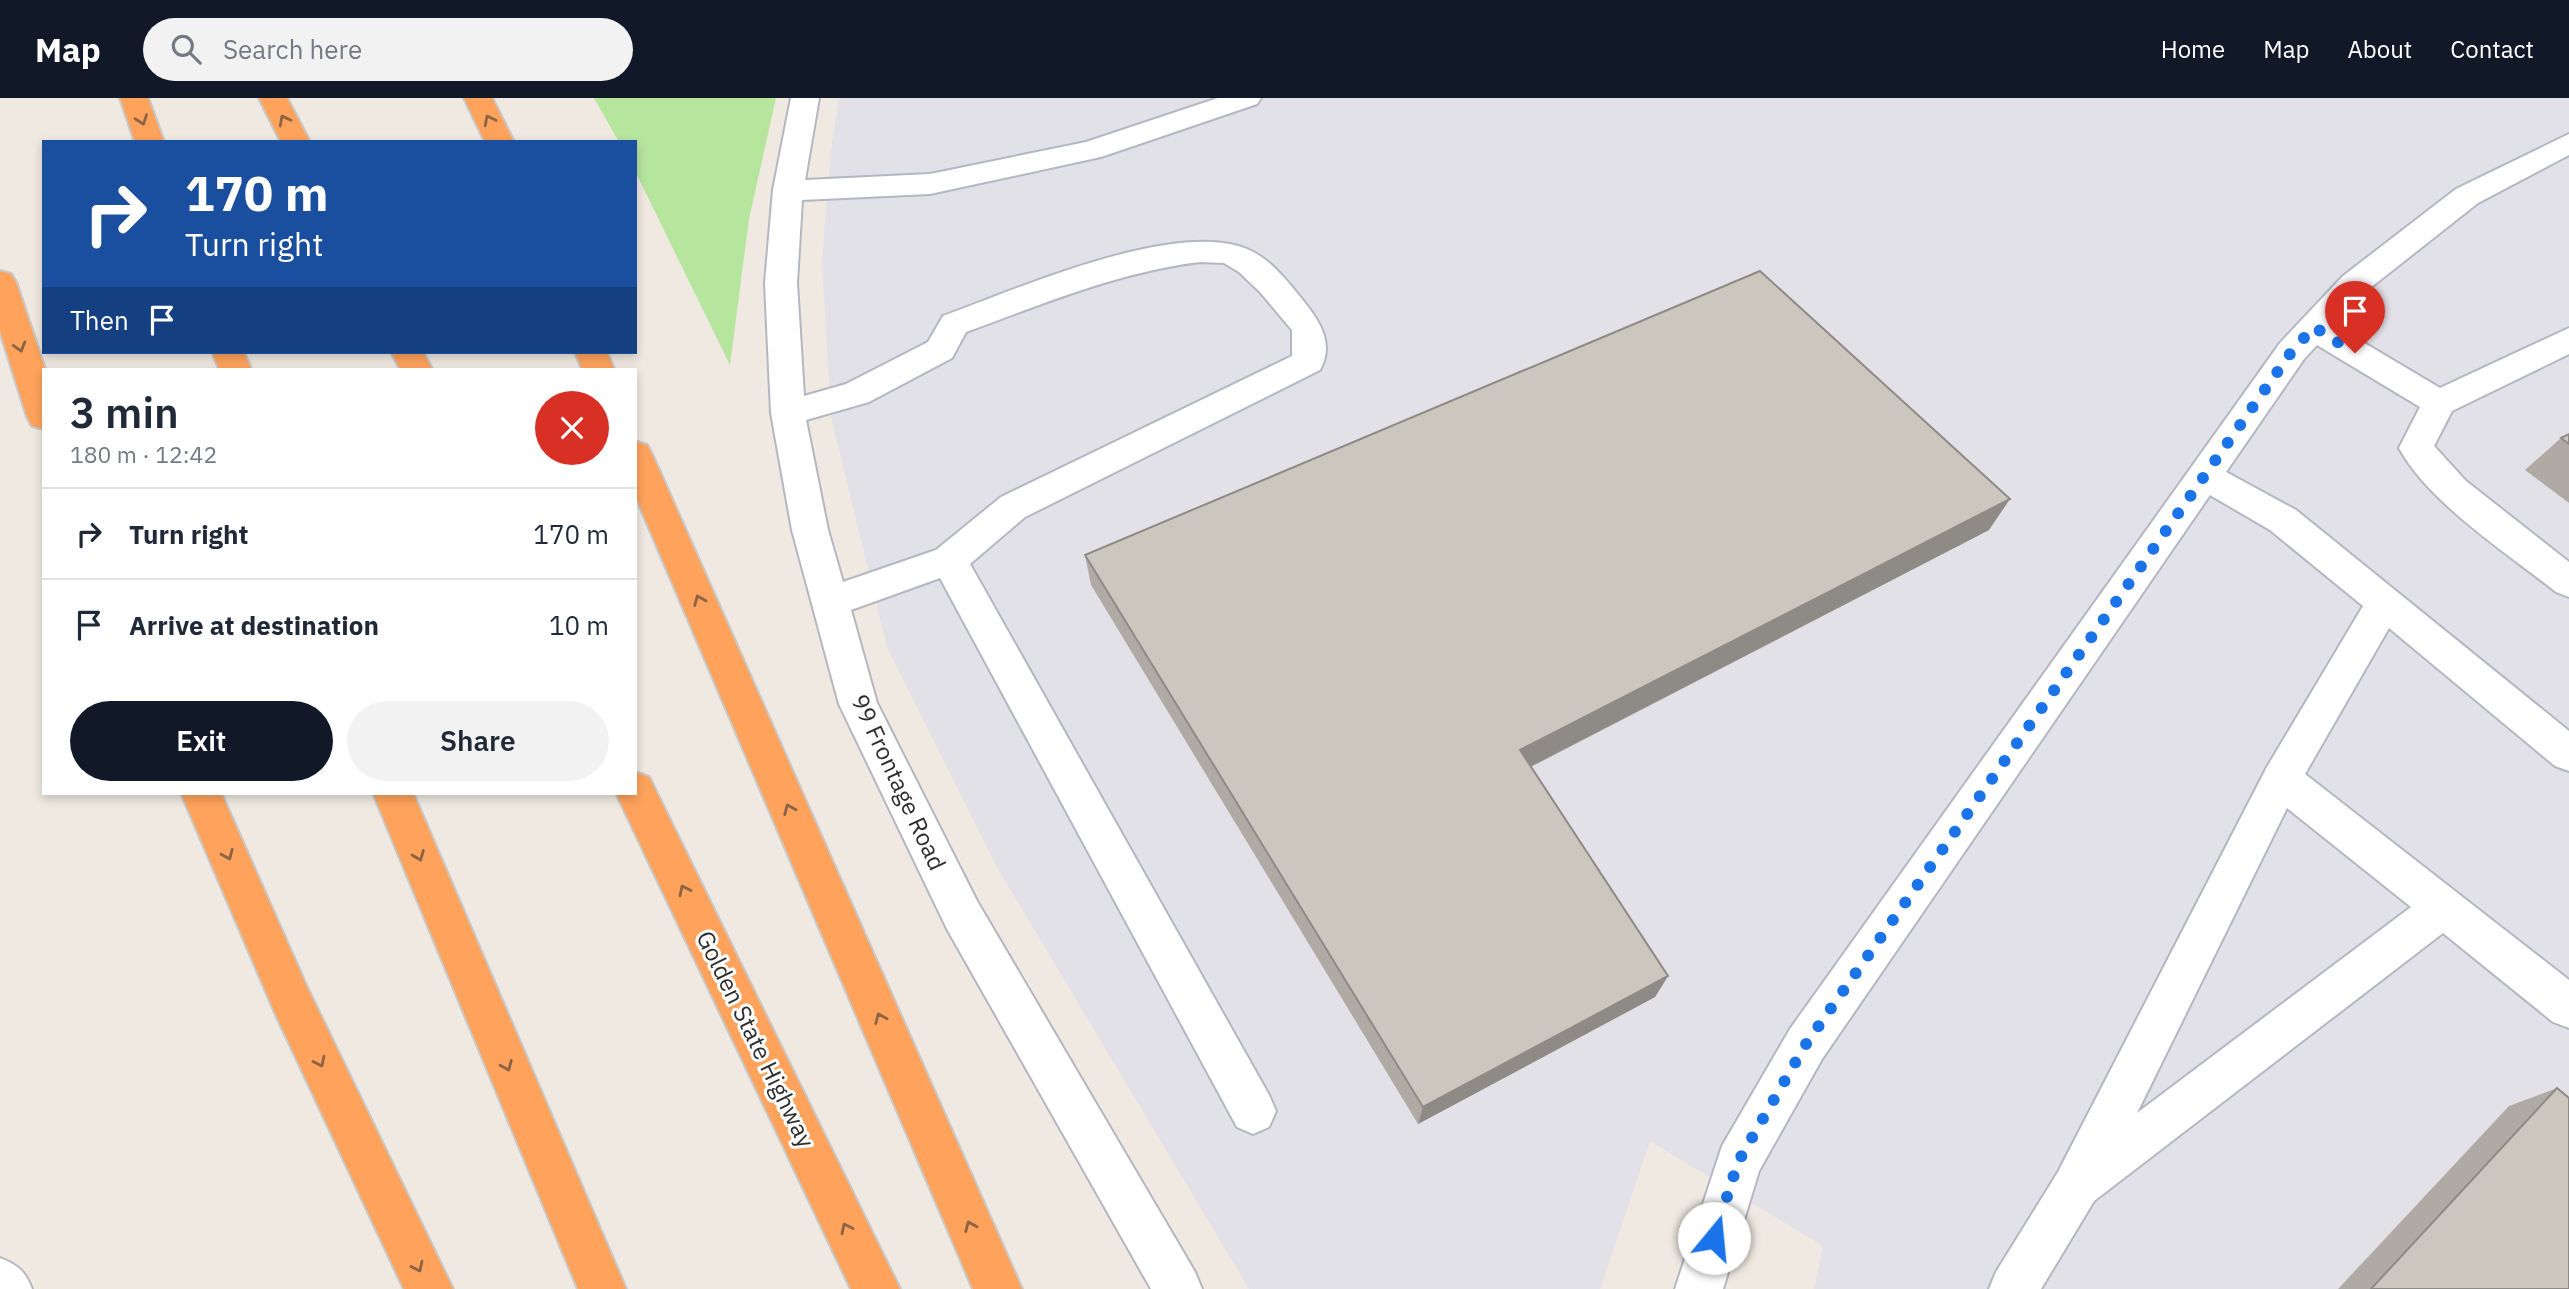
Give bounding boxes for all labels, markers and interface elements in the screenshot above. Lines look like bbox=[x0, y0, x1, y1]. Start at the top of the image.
search box bbox=[143, 18, 633, 81]
text: Map bbox=[35, 28, 101, 71]
icon: search bbox=[167, 30, 205, 68]
text: Search here bbox=[223, 32, 362, 66]
text: Home bbox=[2161, 33, 2225, 65]
text: Map bbox=[2263, 33, 2309, 65]
text: About bbox=[2347, 33, 2412, 65]
text: Contact bbox=[2450, 33, 2534, 65]
one-way arrow bbox=[134, 113, 148, 125]
one-way arrow bbox=[279, 115, 292, 127]
one-way arrow bbox=[484, 115, 497, 127]
text: 170 m bbox=[185, 161, 329, 224]
icon: right bbox=[70, 168, 161, 259]
text: Turn right bbox=[185, 223, 323, 265]
pin bbox=[2325, 281, 2385, 353]
icon: arrive bbox=[2336, 292, 2374, 330]
icon: arrive bbox=[143, 301, 181, 339]
text: Then bbox=[70, 303, 129, 337]
one-way arrow bbox=[12, 341, 27, 353]
text: 3 min bbox=[70, 385, 179, 440]
button: close bbox=[535, 391, 609, 465]
text: 180 m · 12:42 bbox=[70, 439, 217, 469]
icon: right bbox=[70, 515, 108, 553]
text: Turn right bbox=[129, 517, 248, 551]
text: 170 m bbox=[533, 517, 609, 551]
one-way arrow bbox=[693, 595, 707, 607]
icon: arrive bbox=[70, 606, 108, 644]
text: Arrive at destination bbox=[129, 608, 379, 642]
text: 10 m bbox=[549, 608, 609, 642]
street label: 99 Frontage Road bbox=[844, 689, 954, 875]
button: Exit bbox=[70, 701, 333, 781]
button: Share bbox=[347, 701, 609, 781]
one-way arrow bbox=[784, 804, 798, 816]
one-way arrow bbox=[220, 848, 234, 861]
one-way arrow bbox=[410, 849, 424, 861]
one-way arrow bbox=[678, 885, 692, 897]
street label: Golden State Highway bbox=[690, 925, 822, 1153]
one-way arrow bbox=[874, 1012, 888, 1025]
one-way arrow bbox=[312, 1055, 326, 1067]
one-way arrow bbox=[499, 1058, 513, 1071]
position arrow bbox=[1677, 1201, 1751, 1275]
one-way arrow bbox=[965, 1221, 979, 1233]
one-way arrow bbox=[841, 1222, 855, 1235]
one-way arrow bbox=[410, 1260, 424, 1272]

